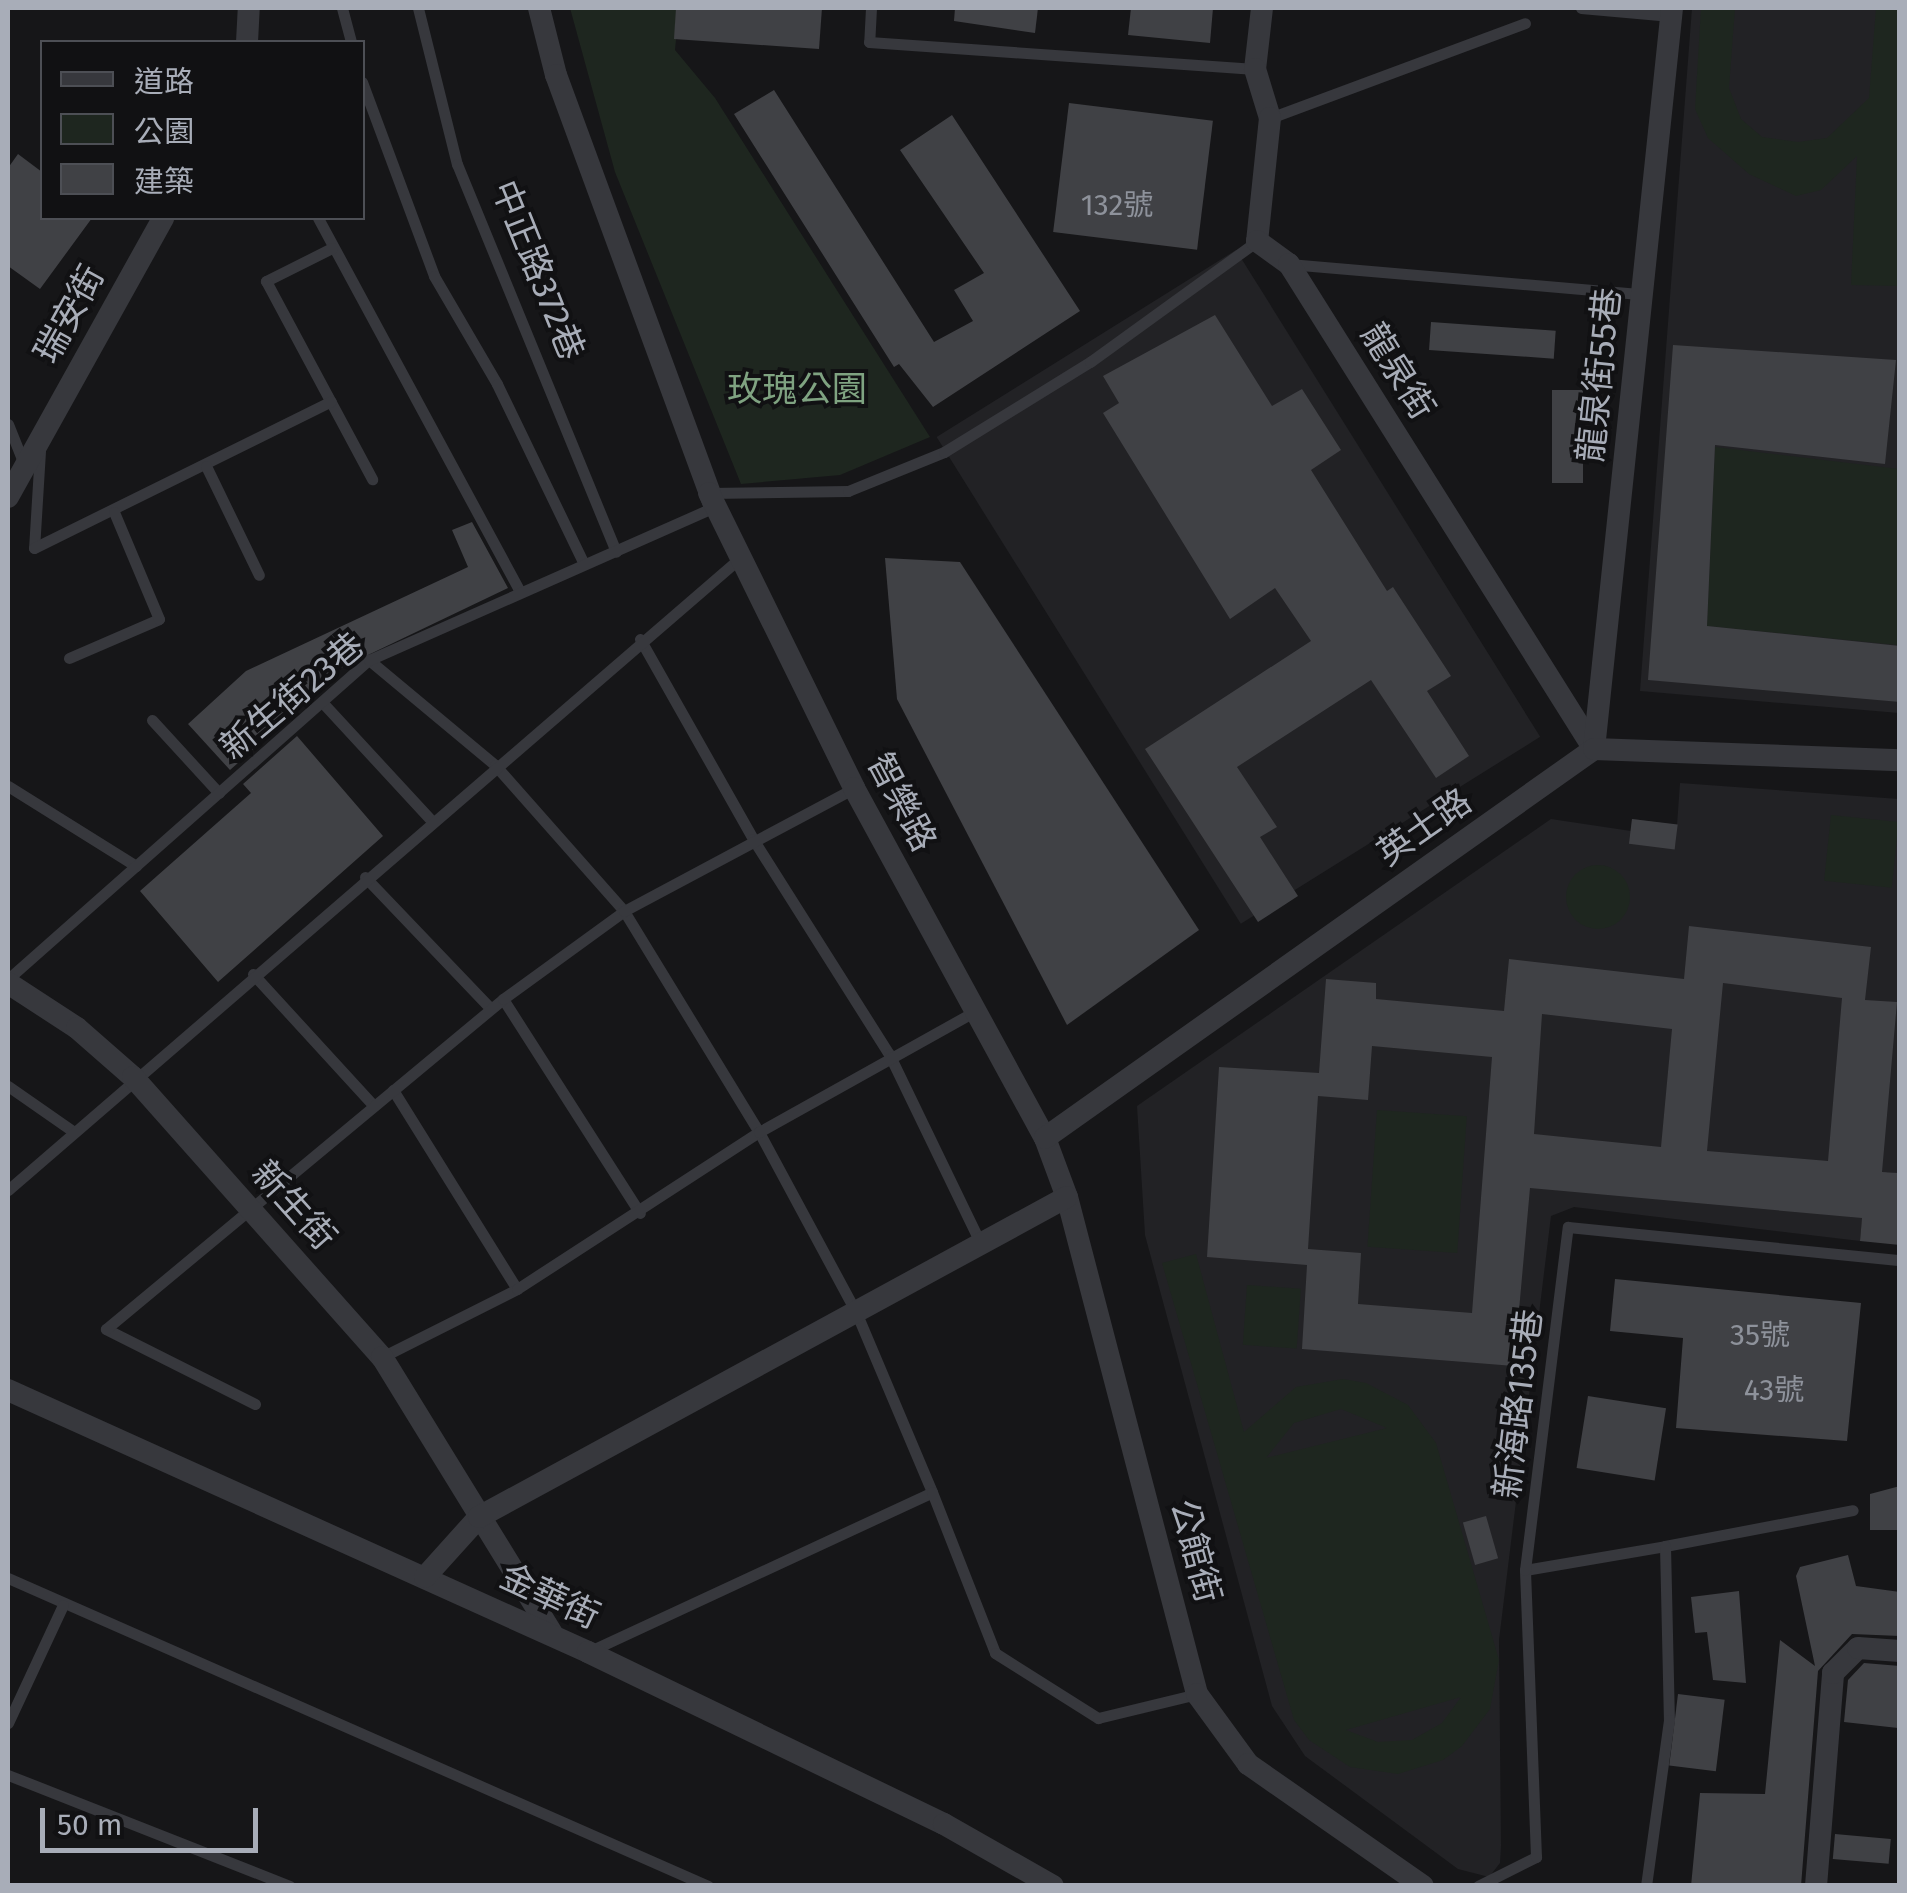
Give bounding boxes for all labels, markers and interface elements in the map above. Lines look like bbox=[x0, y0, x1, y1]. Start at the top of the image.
legend bbox=[40, 40, 365, 220]
text: 道路 bbox=[134, 64, 194, 100]
text: 公園 bbox=[134, 114, 194, 150]
text: 建築 bbox=[134, 164, 194, 200]
street label: 中正路372巷 bbox=[483, 174, 593, 366]
house number: 132號 bbox=[1081, 187, 1153, 223]
street label: 瑞安街 bbox=[25, 258, 113, 370]
street label: 龍泉街55巷 bbox=[1569, 286, 1629, 464]
street label: 龍泉街 bbox=[1352, 315, 1444, 427]
park label: 玫瑰公園 bbox=[727, 368, 867, 410]
street label: 新生街23巷 bbox=[212, 624, 372, 768]
street label: 智樂路 bbox=[859, 746, 945, 858]
street label: 英士路 bbox=[1369, 780, 1479, 874]
street label: 新生街 bbox=[243, 1152, 345, 1258]
street label: 新海路135巷 bbox=[1486, 1307, 1550, 1501]
house number: 35號 bbox=[1730, 1317, 1790, 1353]
house number: 43號 bbox=[1744, 1372, 1804, 1408]
street label: 公館街 bbox=[1162, 1495, 1230, 1607]
street label: 金華街 bbox=[494, 1555, 606, 1637]
scale bar bbox=[45, 1788, 262, 1850]
text: 50 m bbox=[57, 1807, 122, 1843]

